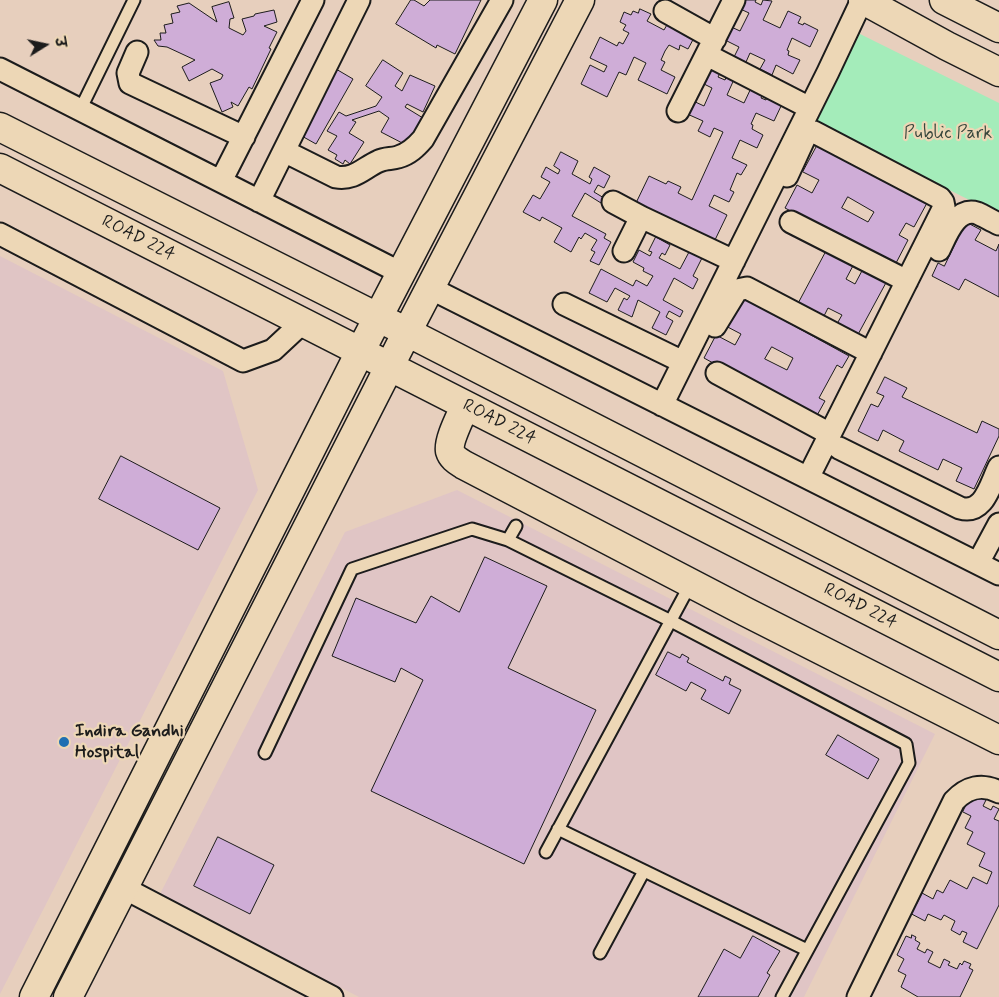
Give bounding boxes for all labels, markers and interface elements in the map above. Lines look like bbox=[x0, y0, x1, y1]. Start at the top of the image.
north arrow bbox=[20, 20, 70, 70]
text: उ bbox=[50, 36, 69, 49]
park label: Public Park bbox=[904, 123, 992, 145]
street label: ROAD 224 bbox=[98, 211, 178, 267]
street label: ROAD 224 bbox=[459, 395, 539, 451]
street label: ROAD 224 bbox=[820, 579, 900, 635]
place label: Indira Gandhi Hospital bbox=[75, 721, 184, 764]
marker: Indira Gandhi Hospital bbox=[57, 735, 71, 749]

